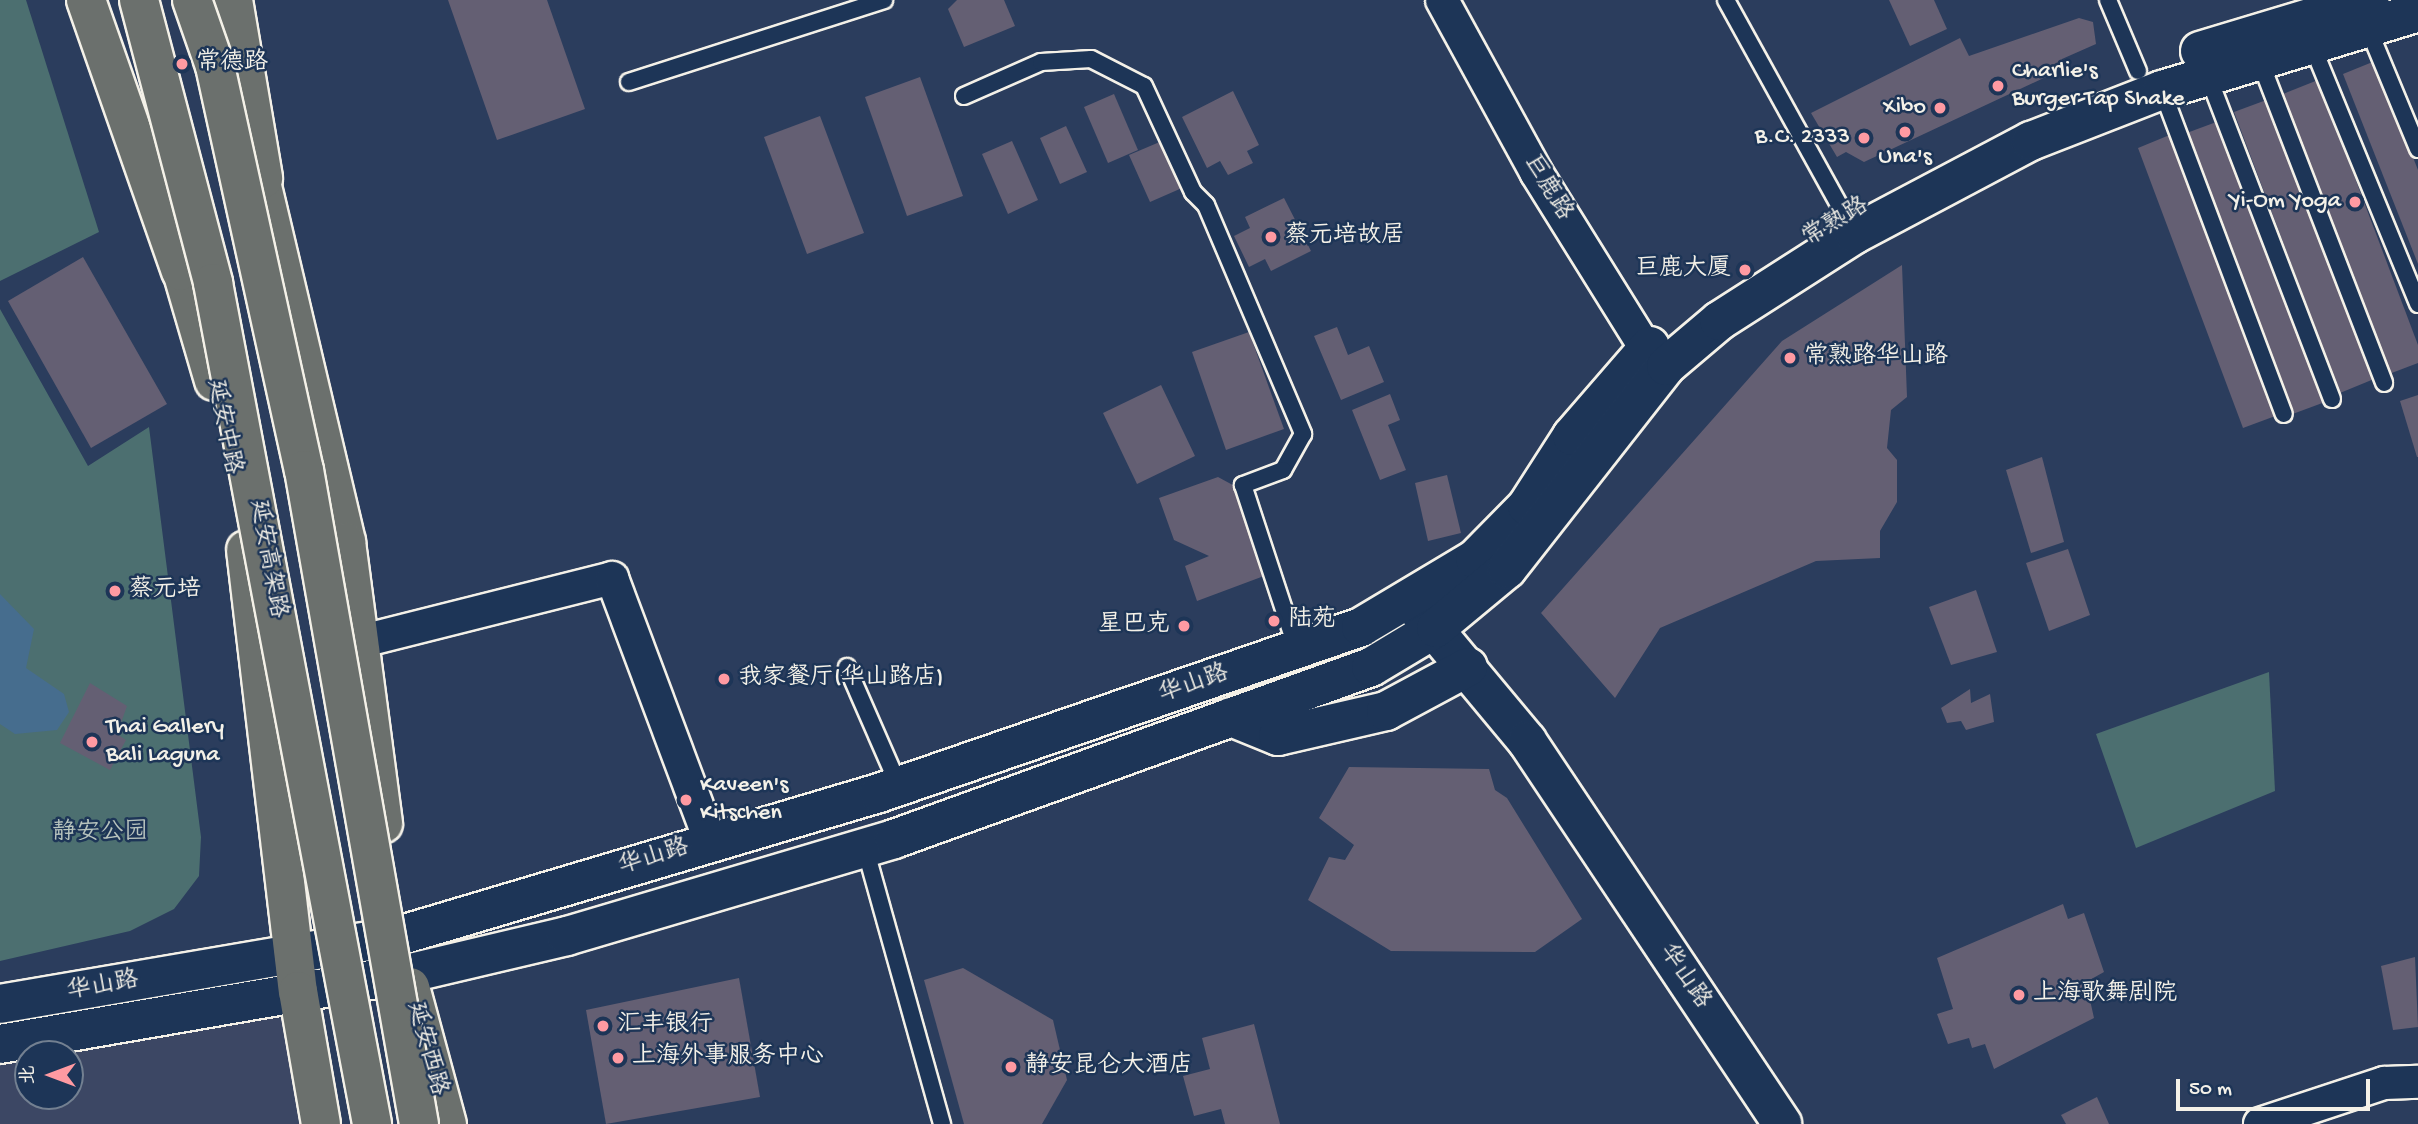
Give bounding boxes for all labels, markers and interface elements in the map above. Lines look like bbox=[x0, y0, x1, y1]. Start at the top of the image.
place label: 常德路 bbox=[196, 50, 268, 78]
marker: 常德路 bbox=[174, 56, 190, 72]
place label: Charlie's Burger Tap Shake bbox=[2012, 58, 2185, 114]
marker: Charlie's Burger Tap Shake bbox=[1990, 78, 2006, 94]
place label: Xibo bbox=[1883, 94, 1926, 122]
marker: Xibo bbox=[1932, 100, 1948, 116]
place label: B.C. 2333 bbox=[1755, 124, 1850, 152]
marker: Una's bbox=[1897, 124, 1913, 140]
marker: B.C. 2333 bbox=[1856, 130, 1872, 146]
place label: Una's bbox=[1878, 144, 1932, 172]
street label: 巨鹿路 bbox=[1516, 150, 1578, 226]
place label: Yi-Om Yoga bbox=[2229, 188, 2341, 216]
street label: 常熟路 bbox=[1798, 192, 1874, 254]
marker: Yi-Om Yoga bbox=[2347, 194, 2363, 210]
place label: 蔡元培故居 bbox=[1285, 223, 1405, 251]
marker: 蔡元培故居 bbox=[1263, 229, 1279, 245]
place label: 巨鹿大厦 bbox=[1635, 256, 1731, 284]
marker: 巨鹿大厦 bbox=[1737, 262, 1753, 278]
place label: 常熟路华山路 bbox=[1804, 344, 1948, 372]
marker: 常熟路华山路 bbox=[1782, 350, 1798, 366]
street label: 延安中路 bbox=[200, 377, 246, 477]
street label: 延安高架路 bbox=[242, 497, 292, 621]
place label: 蔡元培 bbox=[129, 577, 201, 605]
marker: 蔡元培 bbox=[107, 583, 123, 599]
place label: 陆苑 bbox=[1288, 607, 1336, 635]
place label: 星巴克 bbox=[1098, 612, 1170, 640]
marker: 陆苑 bbox=[1266, 613, 1282, 629]
marker: 星巴克 bbox=[1176, 618, 1192, 634]
street label: 华山路 bbox=[1155, 660, 1233, 710]
place label: 我家餐厅(华山路店) bbox=[738, 665, 944, 693]
marker: 我家餐厅(华山路店) bbox=[716, 671, 732, 687]
place label: Thai Gallery Bali Laguna bbox=[106, 714, 224, 770]
marker: Thai Gallery Bali Laguna bbox=[84, 734, 100, 750]
place label: Kaveen's Kitschen bbox=[700, 772, 788, 828]
marker: Kaveen's Kitschen bbox=[678, 792, 694, 808]
park label: 静安公园 bbox=[52, 820, 148, 848]
street label: 华山路 bbox=[615, 834, 693, 882]
street label: 华山路 bbox=[1652, 939, 1716, 1015]
street label: 华山路 bbox=[65, 967, 141, 1007]
place label: 上海歌舞剧院 bbox=[2033, 981, 2177, 1009]
marker: 上海歌舞剧院 bbox=[2011, 987, 2027, 1003]
street label: 延安西路 bbox=[400, 999, 452, 1099]
place label: 汇丰银行 bbox=[617, 1012, 713, 1040]
marker: 汇丰银行 bbox=[595, 1018, 611, 1034]
north arrow bbox=[14, 1040, 84, 1110]
place label: 上海外事服务中心 bbox=[632, 1044, 824, 1072]
marker: 上海外事服务中心 bbox=[610, 1050, 626, 1066]
place label: 静安昆仑大酒店 bbox=[1025, 1053, 1193, 1081]
marker: 静安昆仑大酒店 bbox=[1003, 1059, 1019, 1075]
scale bar bbox=[2180, 1064, 2374, 1108]
text: 北 bbox=[18, 1066, 41, 1085]
text: 50 m bbox=[2189, 1078, 2232, 1103]

